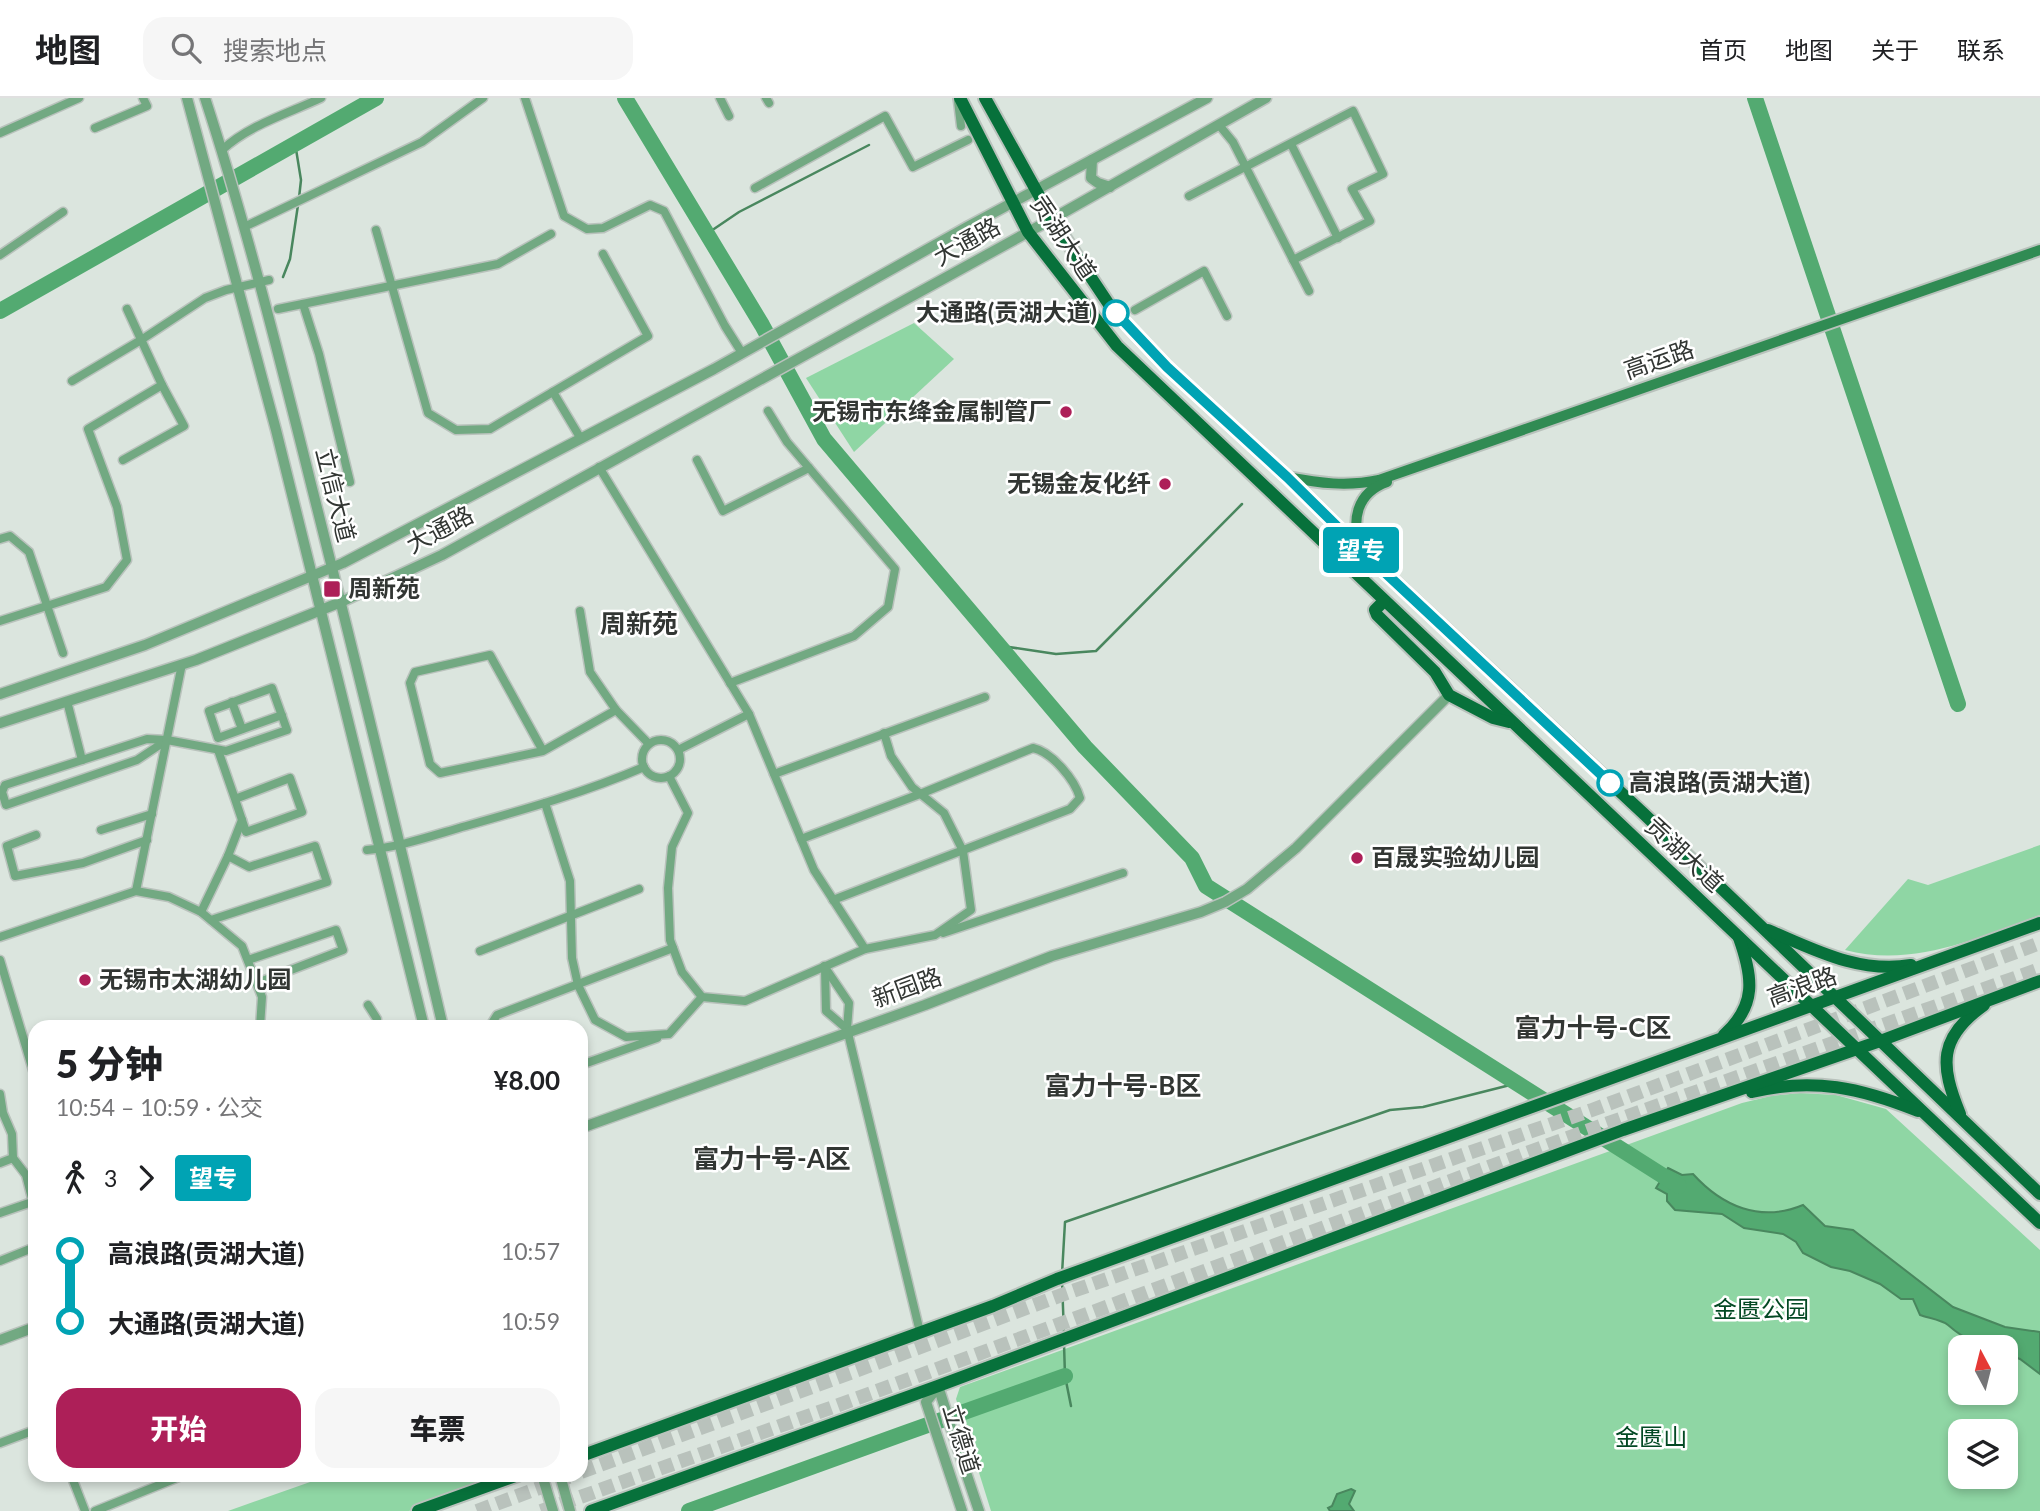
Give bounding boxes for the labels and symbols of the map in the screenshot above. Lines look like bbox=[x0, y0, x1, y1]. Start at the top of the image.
street label: 贡湖大道 bbox=[1025, 189, 1103, 285]
street label: 大通路 bbox=[928, 211, 1005, 271]
place label: 大通路(贡湖大道) bbox=[916, 297, 1097, 326]
marker: 大通路(贡湖大道) bbox=[1103, 300, 1129, 326]
street label: 高运路 bbox=[1620, 333, 1697, 384]
place label: 无锡市东绛金属制管厂 bbox=[812, 396, 1052, 425]
marker: 无锡市东绛金属制管厂 bbox=[1058, 404, 1074, 420]
street label: 立信大道 bbox=[311, 445, 362, 545]
place label: 无锡金友化纤 bbox=[1007, 468, 1151, 497]
marker: 无锡金友化纤 bbox=[1157, 476, 1173, 492]
street label: 大通路 bbox=[401, 499, 478, 558]
line badge: 望专 bbox=[1330, 527, 1392, 573]
place label: 周新苑 bbox=[348, 573, 420, 602]
marker: 周新苑 bbox=[322, 579, 342, 599]
district label: 周新苑 bbox=[600, 607, 678, 639]
place label: 高浪路(贡湖大道) bbox=[1629, 767, 1810, 796]
marker: 高浪路(贡湖大道) bbox=[1597, 770, 1623, 796]
street label: 贡湖大道 bbox=[1640, 811, 1730, 897]
place label: 百晟实验幼儿园 bbox=[1371, 842, 1539, 871]
marker: 百晟实验幼儿园 bbox=[1349, 850, 1365, 866]
street label: 高浪路 bbox=[1763, 960, 1840, 1012]
street label: 新园路 bbox=[868, 961, 945, 1013]
place label: 无锡市太湖幼儿园 bbox=[99, 964, 291, 993]
marker: 无锡市太湖幼儿园 bbox=[77, 972, 93, 988]
district label: 富力十号-C区 bbox=[1515, 1011, 1671, 1043]
district label: 富力十号-B区 bbox=[1045, 1069, 1201, 1101]
district label: 富力十号-A区 bbox=[693, 1142, 851, 1174]
park label: 金匮公园 bbox=[1713, 1294, 1809, 1323]
north arrow bbox=[1948, 1335, 2018, 1405]
street label: 立德道 bbox=[938, 1400, 987, 1477]
park label: 金匮山 bbox=[1615, 1422, 1687, 1451]

